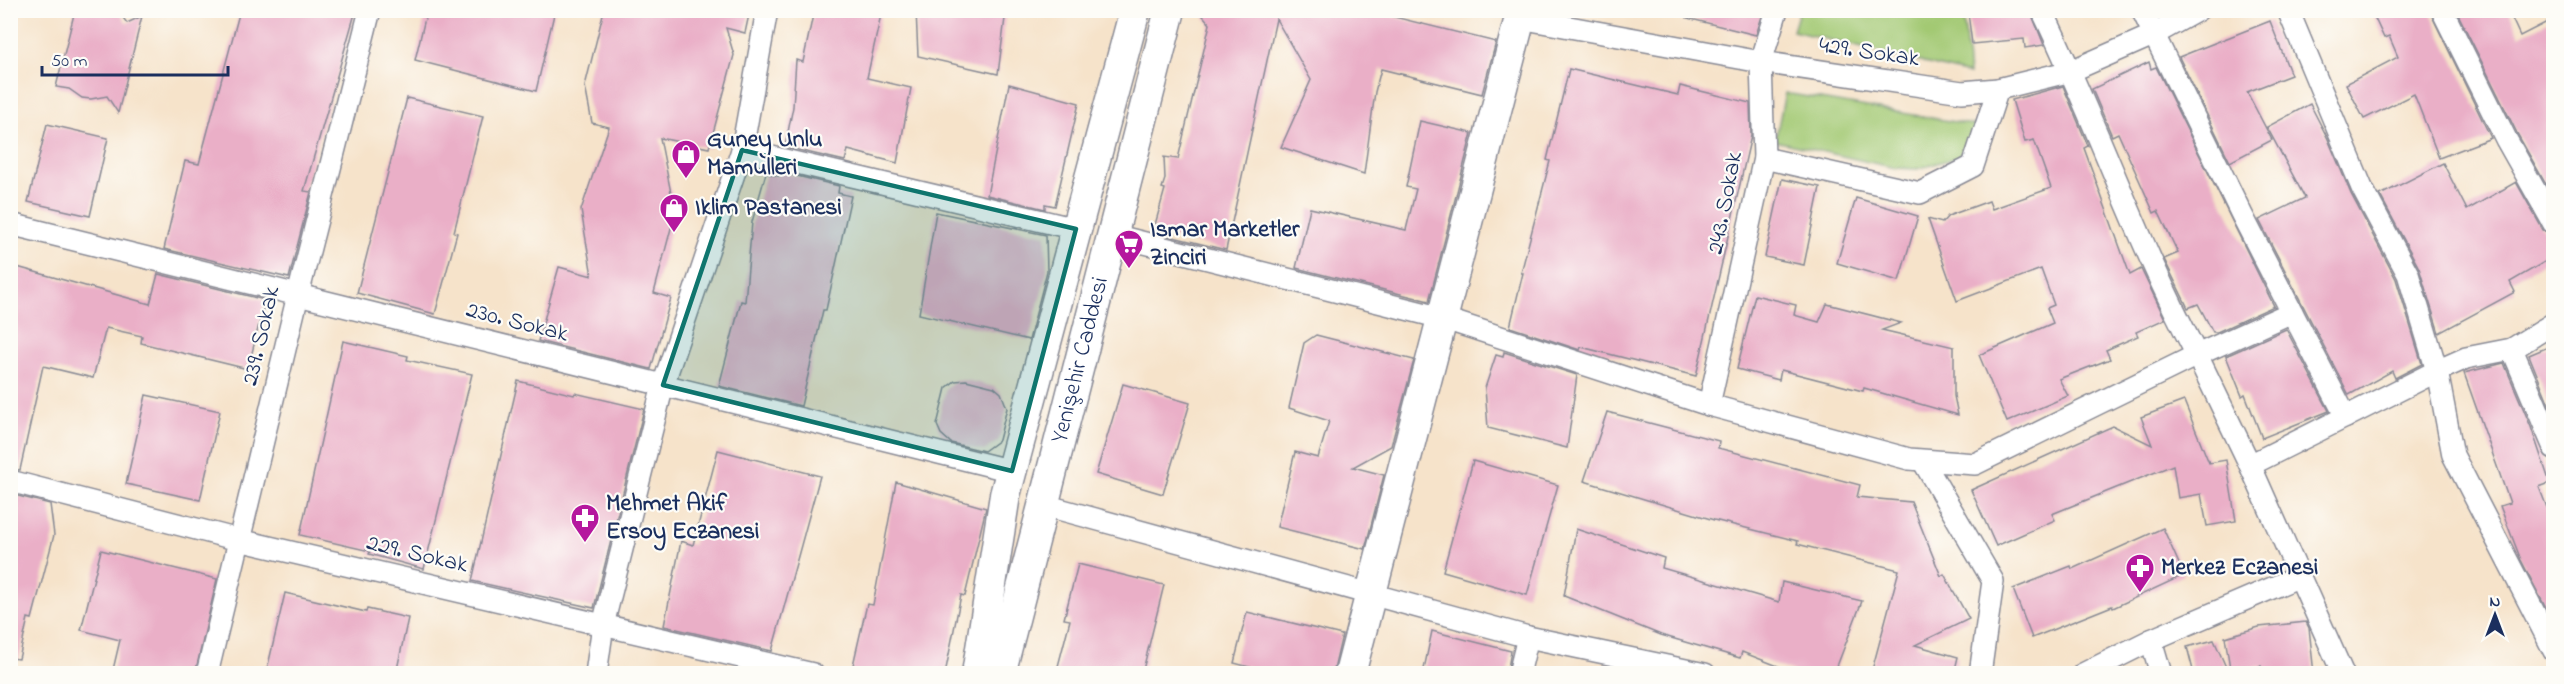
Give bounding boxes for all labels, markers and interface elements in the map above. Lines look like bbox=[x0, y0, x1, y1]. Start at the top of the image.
street label: 429. Sokak bbox=[1817, 29, 1922, 77]
scale bar bbox=[42, 39, 228, 77]
text: 50 m bbox=[51, 49, 88, 75]
place label: Guney Unlu Mamulleri bbox=[707, 123, 823, 186]
shop icon: Guney Unlu Mamulleri bbox=[670, 138, 702, 180]
street label: 243. Sokak bbox=[1699, 148, 1753, 257]
place label: Iklim Pastanesi bbox=[695, 191, 842, 226]
shop icon: Iklim Pastanesi bbox=[658, 192, 690, 234]
place label: Ismar Marketler Zinciri bbox=[1150, 213, 1300, 276]
supermarket icon: Ismar Marketler Zinciri bbox=[1113, 228, 1145, 270]
street label: Yenişehir Caddesi bbox=[1042, 273, 1118, 447]
street label: 239. Sokak bbox=[234, 282, 291, 389]
street label: 230. Sokak bbox=[462, 293, 572, 353]
place label: Mehmet Akif Ersoy Eczanesi bbox=[606, 487, 759, 551]
pharmacy icon: Mehmet Akif Ersoy Eczanesi bbox=[569, 502, 601, 544]
street label: 229. Sokak bbox=[363, 526, 472, 584]
place label: Merkez Eczanesi bbox=[2161, 551, 2318, 586]
pharmacy icon: Merkez Eczanesi bbox=[2124, 552, 2156, 594]
north arrow bbox=[2465, 585, 2525, 645]
text: N bbox=[2490, 590, 2501, 614]

